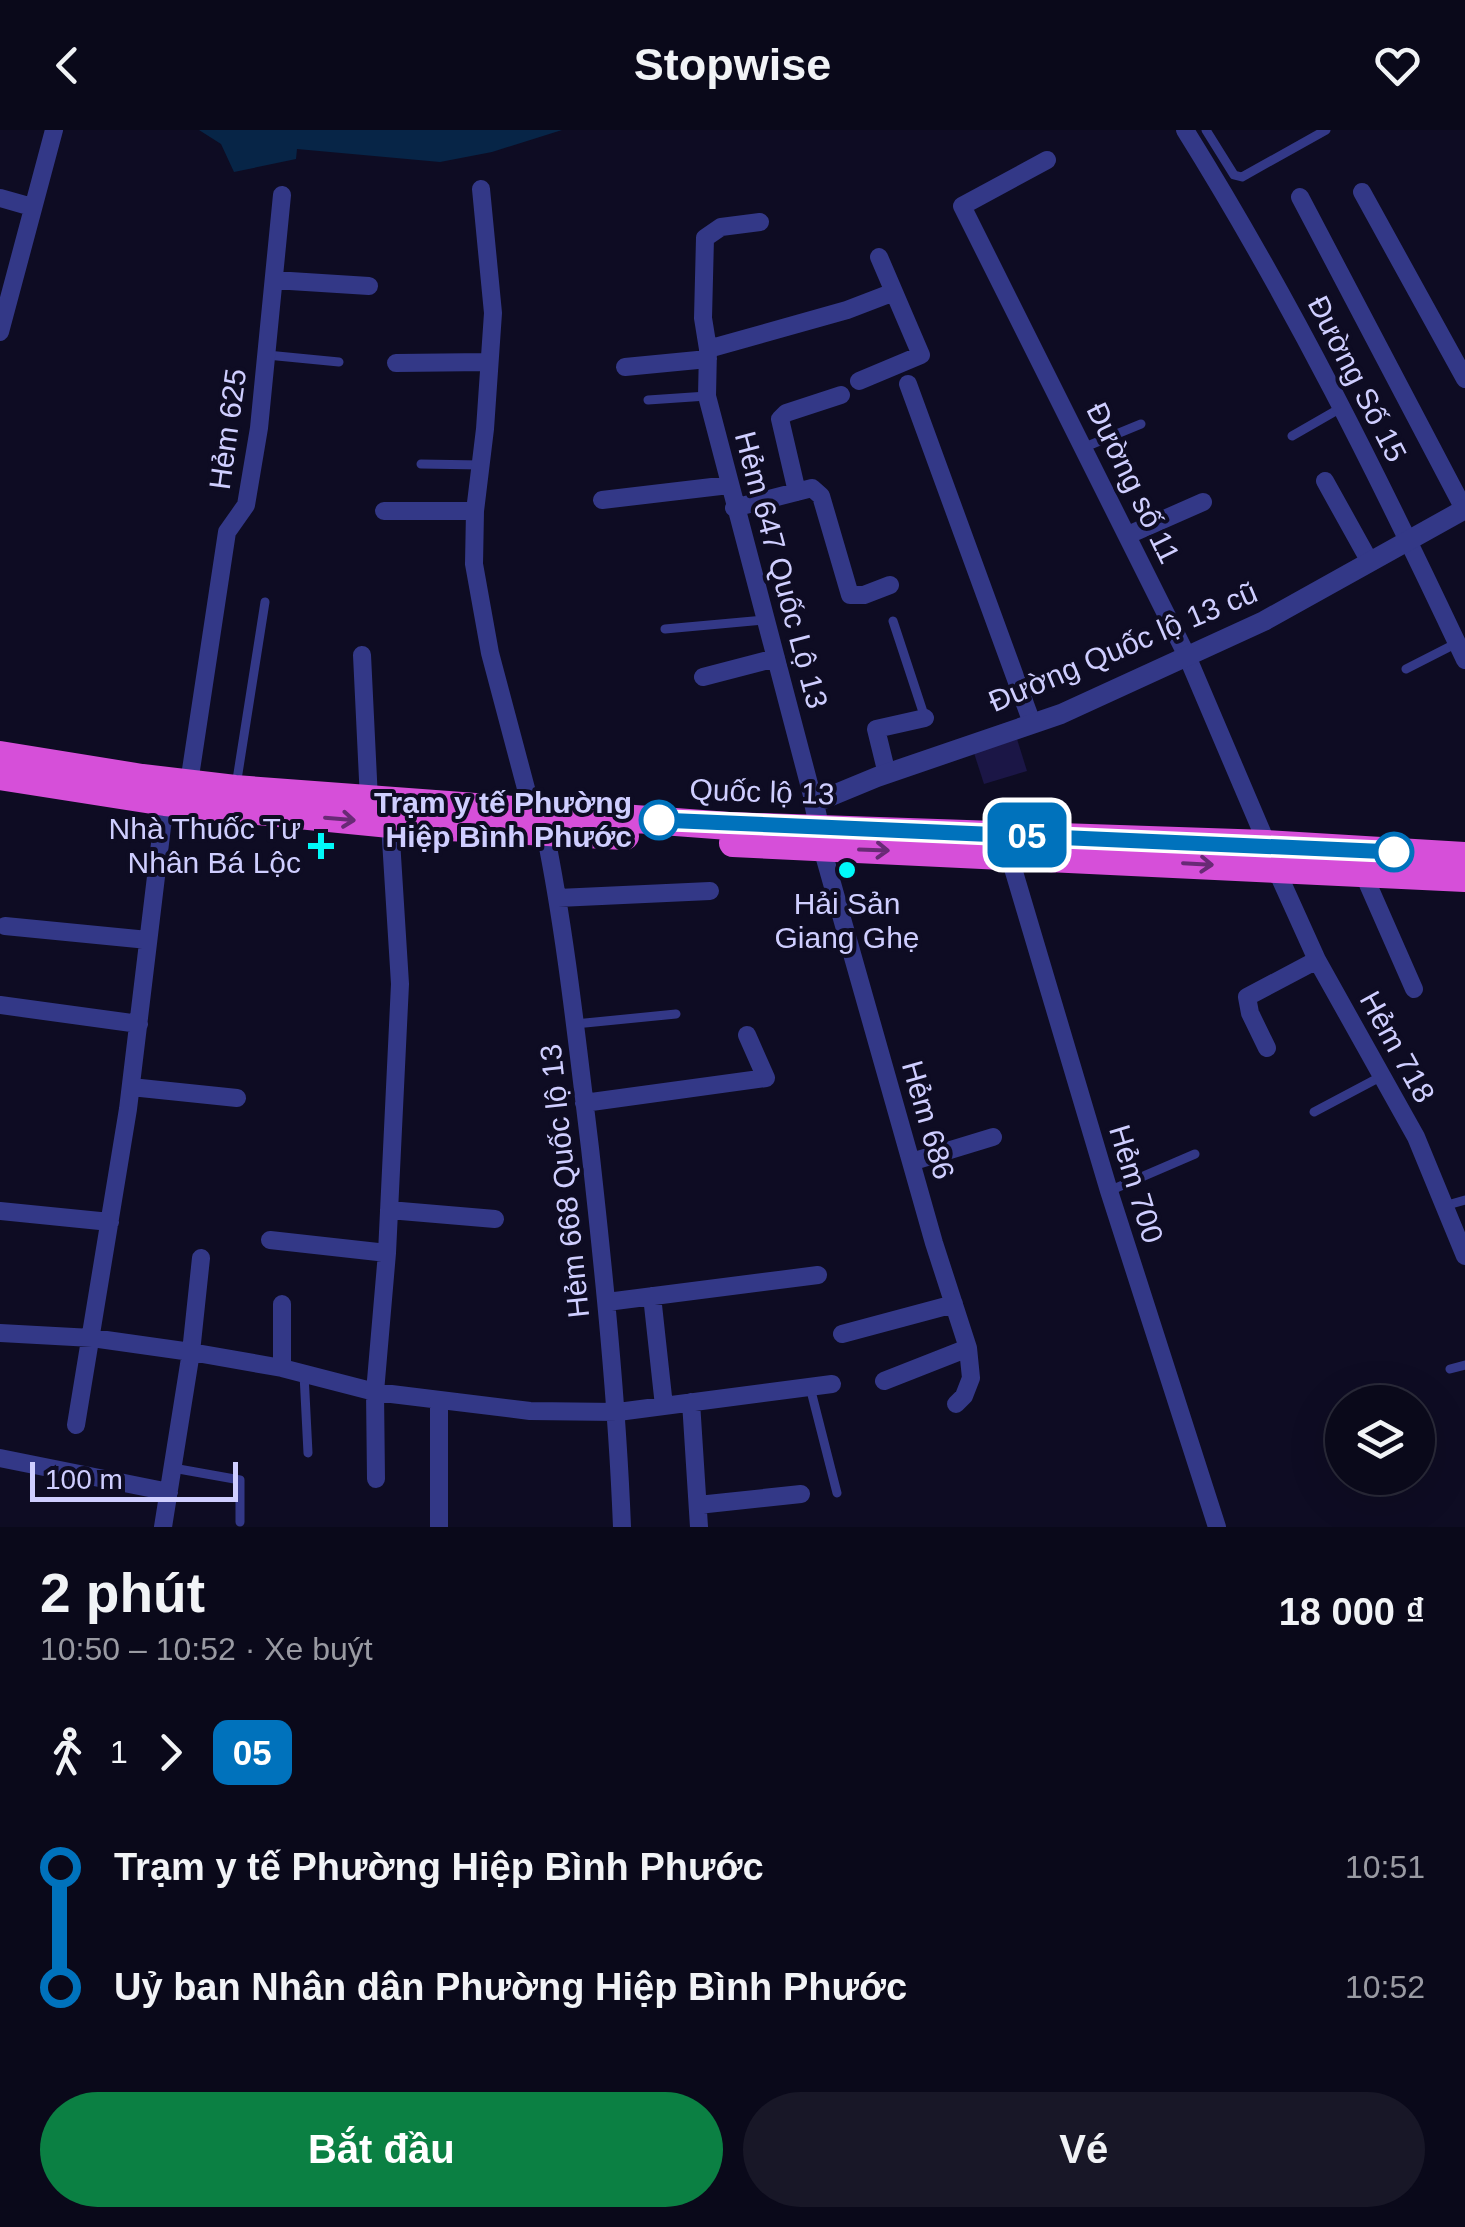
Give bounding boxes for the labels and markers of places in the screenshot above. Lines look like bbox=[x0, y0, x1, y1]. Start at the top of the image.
place label: Trạm y tế Phường Hiệp Bình Phước bbox=[374, 786, 632, 853]
marker: Trạm y tế Phường Hiệp Bình Phước bbox=[640, 801, 678, 839]
place label: Nhà Thuốc Tư Nhân Bá Lộc bbox=[109, 812, 301, 879]
unlabelled marker bbox=[1375, 833, 1413, 871]
marker: Nhà Thuốc Tư Nhân Bá Lộc bbox=[310, 835, 332, 857]
marker: Hải Sản Giang Ghẹ bbox=[836, 859, 858, 881]
place label: Hải Sản Giang Ghẹ bbox=[774, 887, 920, 954]

